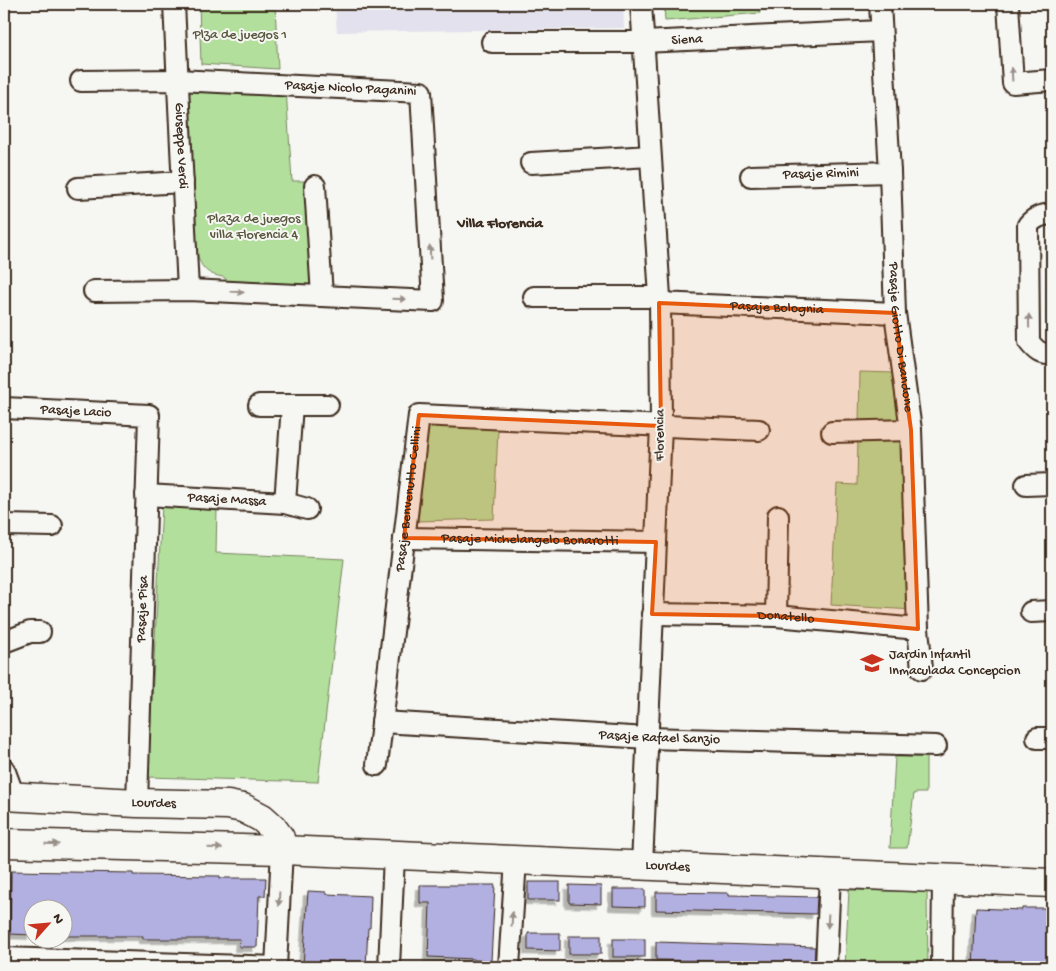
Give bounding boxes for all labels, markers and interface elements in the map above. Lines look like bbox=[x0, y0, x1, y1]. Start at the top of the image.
park label: Plza de juegos 1 bbox=[192, 27, 287, 44]
street label: Siena bbox=[671, 31, 704, 49]
one-way arrow bbox=[1008, 66, 1016, 82]
street label: Pasaje Nicolo Paganini bbox=[284, 77, 417, 100]
street label: Giuseppe Verdi bbox=[170, 102, 192, 189]
street label: Pasaje Rimini bbox=[782, 164, 859, 184]
park label: Plaza de juegos villa Florencia 4 bbox=[207, 211, 301, 244]
district label: Villa Florencia bbox=[456, 215, 544, 233]
one-way arrow bbox=[426, 244, 434, 260]
street label: Pasaje Giotto Di Bandone bbox=[885, 261, 917, 414]
one-way arrow bbox=[229, 289, 245, 297]
one-way arrow bbox=[392, 296, 408, 304]
street label: Pasaje Bolognia bbox=[729, 297, 825, 319]
one-way arrow bbox=[1025, 313, 1033, 329]
street label: Pasaje Lacio bbox=[39, 401, 112, 422]
street label: Florencia bbox=[651, 408, 669, 462]
street label: Pasaje Benvenutto Cellini bbox=[392, 425, 426, 574]
street label: Pasaje Massa bbox=[186, 489, 268, 510]
street label: Pasaje Michelangelo Bonarotti bbox=[440, 530, 619, 550]
street label: Pasaje Pisa bbox=[133, 574, 153, 644]
street label: Donatello bbox=[756, 607, 815, 628]
place label: Jardin Infantil Inmaculada Concepcion bbox=[889, 647, 1021, 680]
school or university icon: Jardin Infantil Inmaculada Concepcion bbox=[859, 650, 885, 676]
street label: Pasaje Rafael Sanzio bbox=[597, 727, 720, 749]
street label: Lourdes bbox=[131, 794, 177, 812]
one-way arrow bbox=[45, 841, 61, 849]
one-way arrow bbox=[207, 845, 223, 853]
street label: Lourdes bbox=[645, 857, 691, 876]
one-way arrow bbox=[275, 891, 283, 907]
north arrow bbox=[22, 898, 72, 948]
one-way arrow bbox=[509, 910, 517, 926]
text: N bbox=[48, 911, 67, 927]
one-way arrow bbox=[823, 913, 831, 929]

